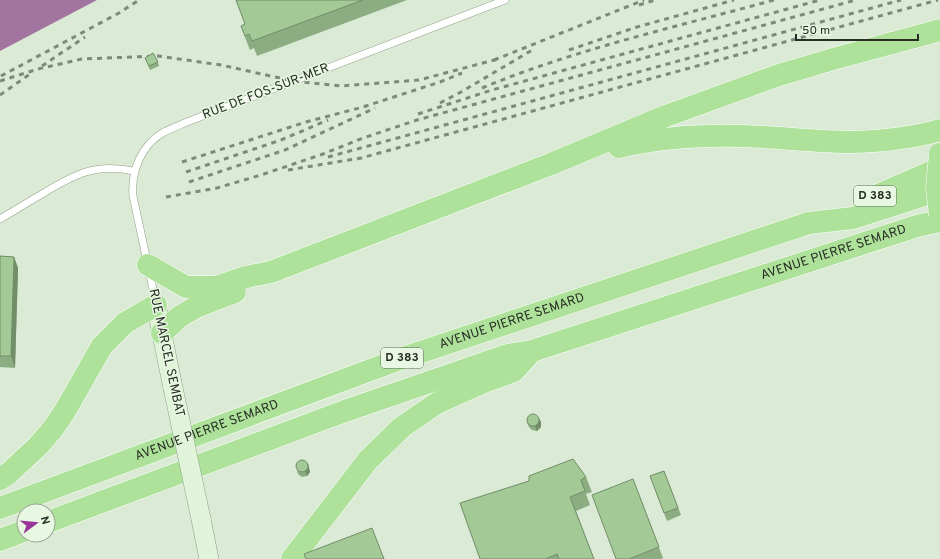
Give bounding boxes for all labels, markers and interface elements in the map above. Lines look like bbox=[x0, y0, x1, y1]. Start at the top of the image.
scale bar bbox=[796, 16, 918, 42]
text: 50 m bbox=[802, 23, 830, 39]
street label: RUE DE FOS-SUR-MER bbox=[200, 60, 332, 124]
road number: D 383 bbox=[854, 186, 896, 206]
street label: AVENUE PIERRE SEMARD bbox=[759, 222, 909, 284]
street label: RUE MARCEL SEMBAT bbox=[145, 287, 187, 419]
street label: AVENUE PIERRE SEMARD bbox=[437, 290, 587, 353]
road number: D 383 bbox=[381, 348, 423, 368]
street label: AVENUE PIERRE SEMARD bbox=[133, 397, 281, 465]
north arrow bbox=[16, 503, 56, 543]
text: N bbox=[37, 515, 52, 526]

